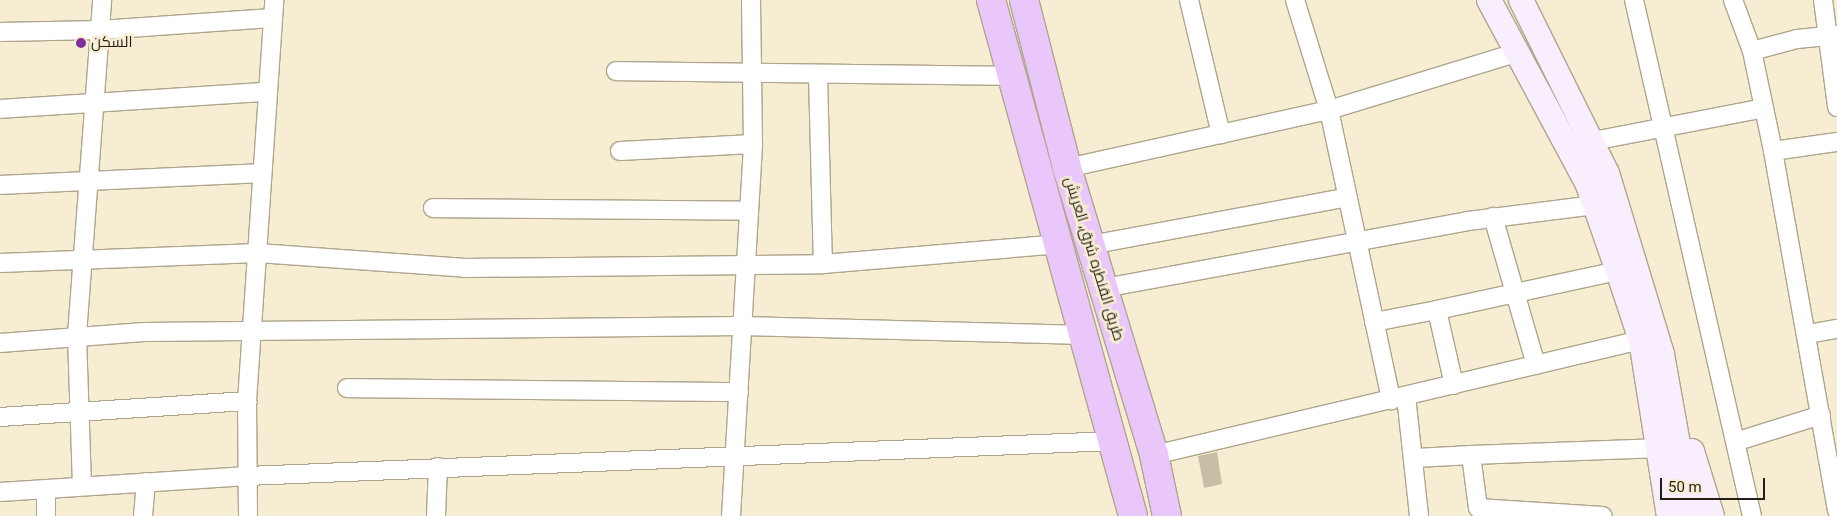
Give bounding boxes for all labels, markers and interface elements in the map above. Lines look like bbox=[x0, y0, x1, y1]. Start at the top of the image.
place label: السكن bbox=[91, 34, 132, 52]
marker: السكن bbox=[75, 37, 87, 49]
street label: طريق القنطره شرق, العريش bbox=[1060, 175, 1128, 343]
scale bar bbox=[1662, 468, 1767, 500]
text: 50 m bbox=[1668, 478, 1702, 496]

